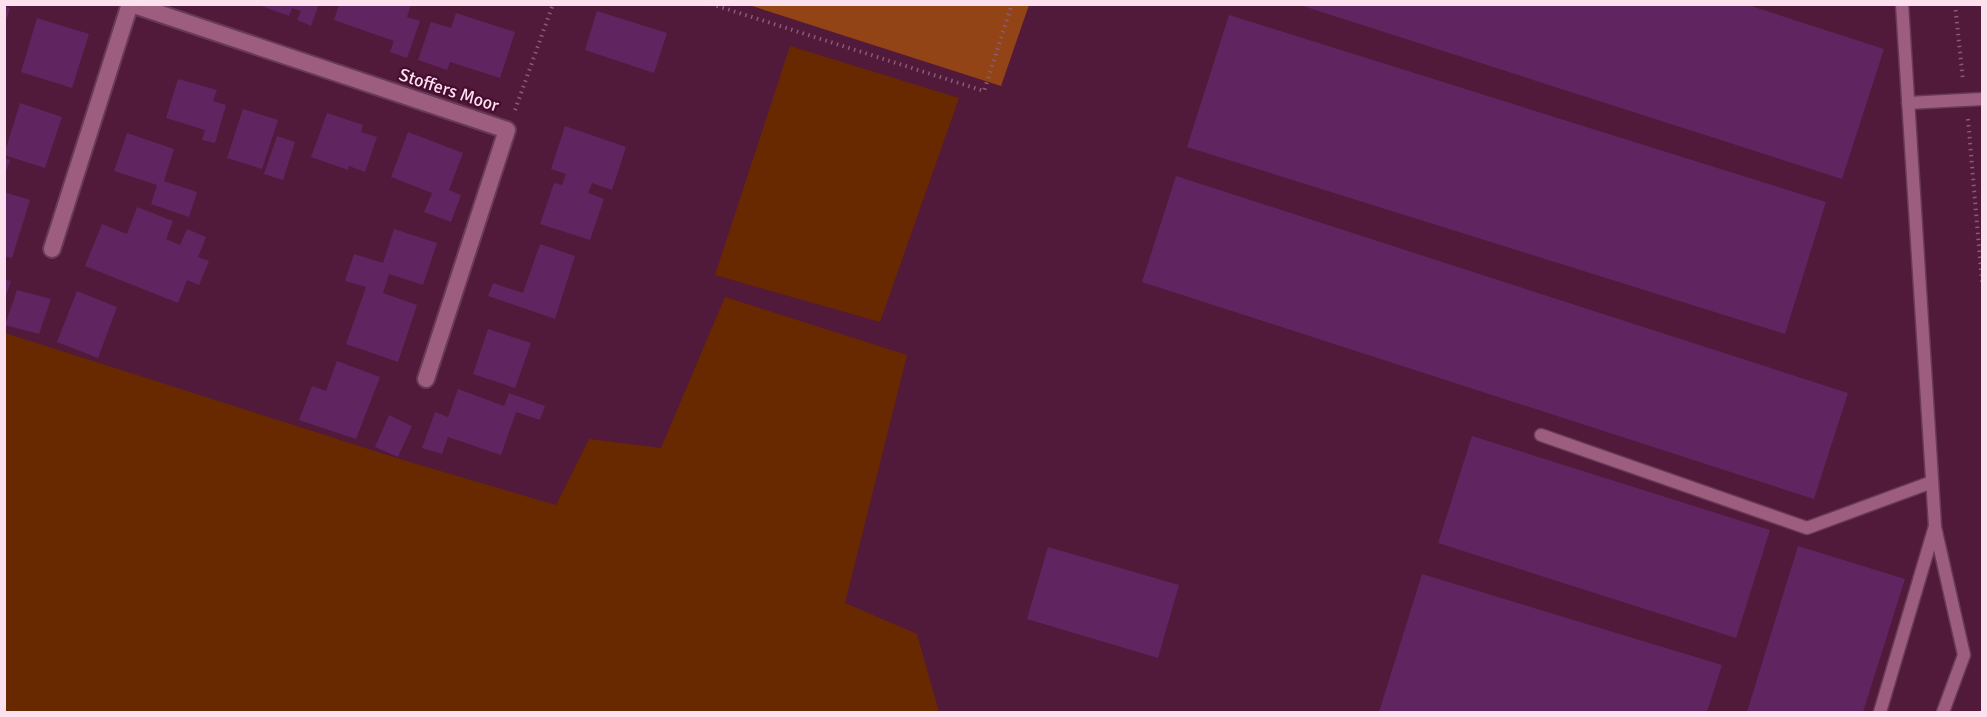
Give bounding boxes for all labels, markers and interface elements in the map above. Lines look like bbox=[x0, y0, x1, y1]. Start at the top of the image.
street label: Stoffers Moor bbox=[396, 63, 502, 117]

